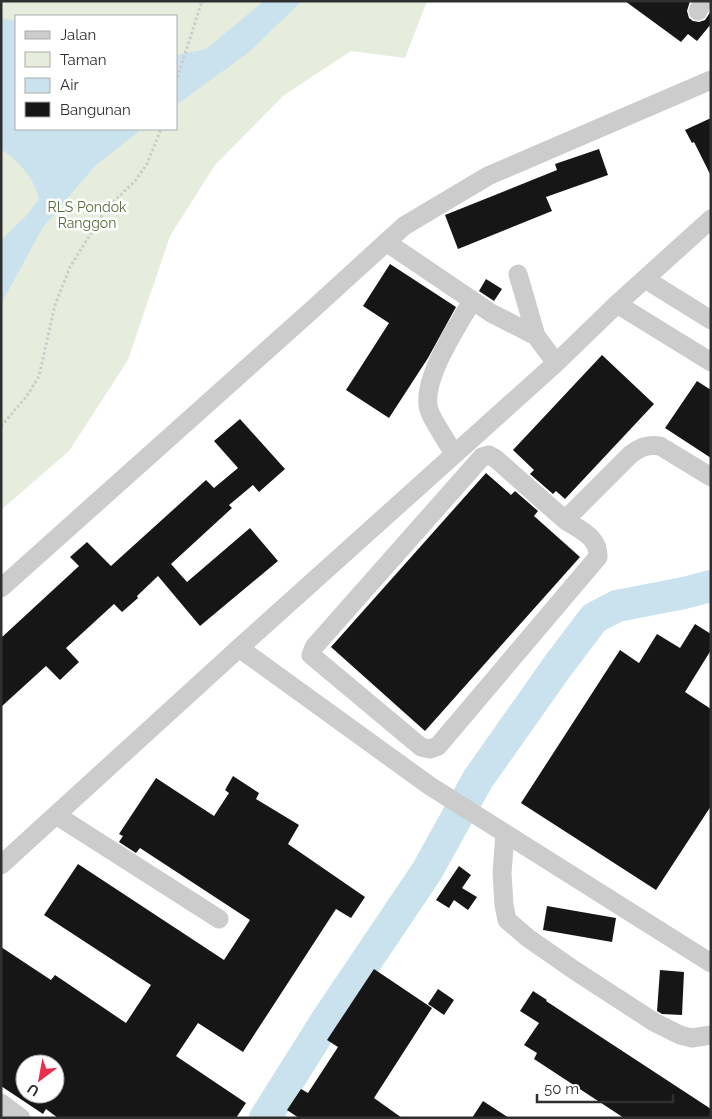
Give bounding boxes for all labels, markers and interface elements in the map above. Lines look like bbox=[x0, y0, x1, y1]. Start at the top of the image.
legend bbox=[15, 15, 178, 130]
text: Jalan bbox=[60, 26, 96, 44]
text: Taman bbox=[60, 51, 106, 69]
text: Air bbox=[60, 76, 79, 94]
text: Bangunan bbox=[60, 101, 131, 119]
park label: RLS Pondok Ranggon bbox=[48, 199, 127, 231]
north arrow bbox=[15, 1054, 65, 1104]
scale bar bbox=[537, 1072, 673, 1104]
text: U bbox=[24, 1080, 42, 1100]
text: 50 m bbox=[544, 1080, 579, 1098]

